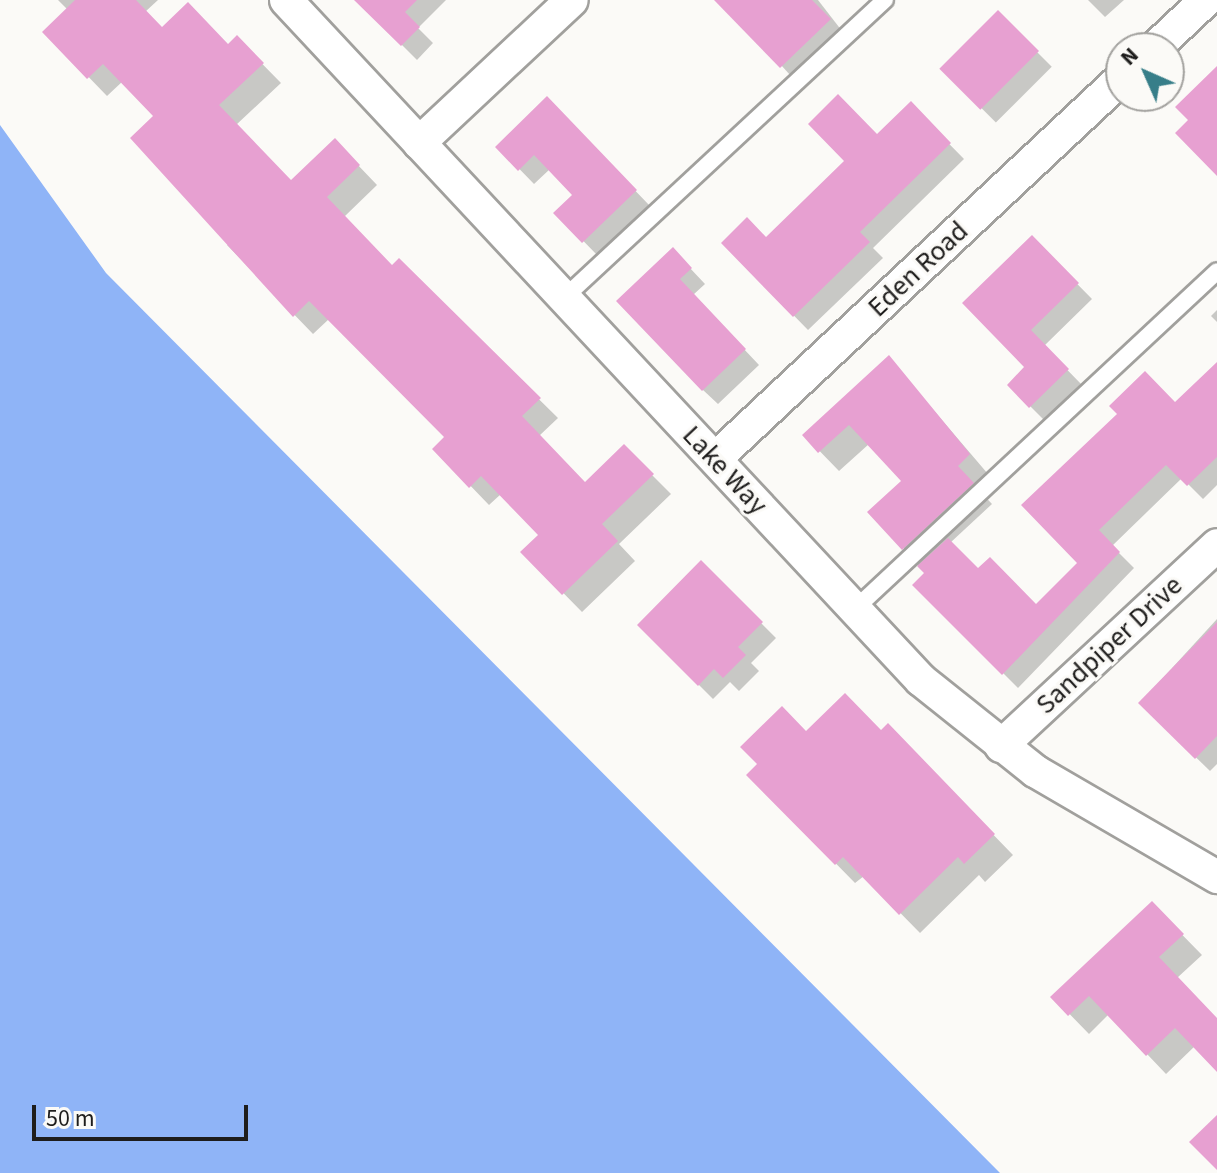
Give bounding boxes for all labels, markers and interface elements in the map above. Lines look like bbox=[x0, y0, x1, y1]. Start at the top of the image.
north arrow bbox=[1105, 32, 1185, 112]
text: N bbox=[1113, 40, 1146, 73]
street label: Eden Road bbox=[861, 214, 975, 324]
street label: Lake Way bbox=[675, 419, 775, 521]
street label: Sandpiper Drive bbox=[1029, 569, 1189, 721]
scale bar bbox=[36, 1089, 252, 1139]
text: 50 m bbox=[46, 1101, 95, 1136]

